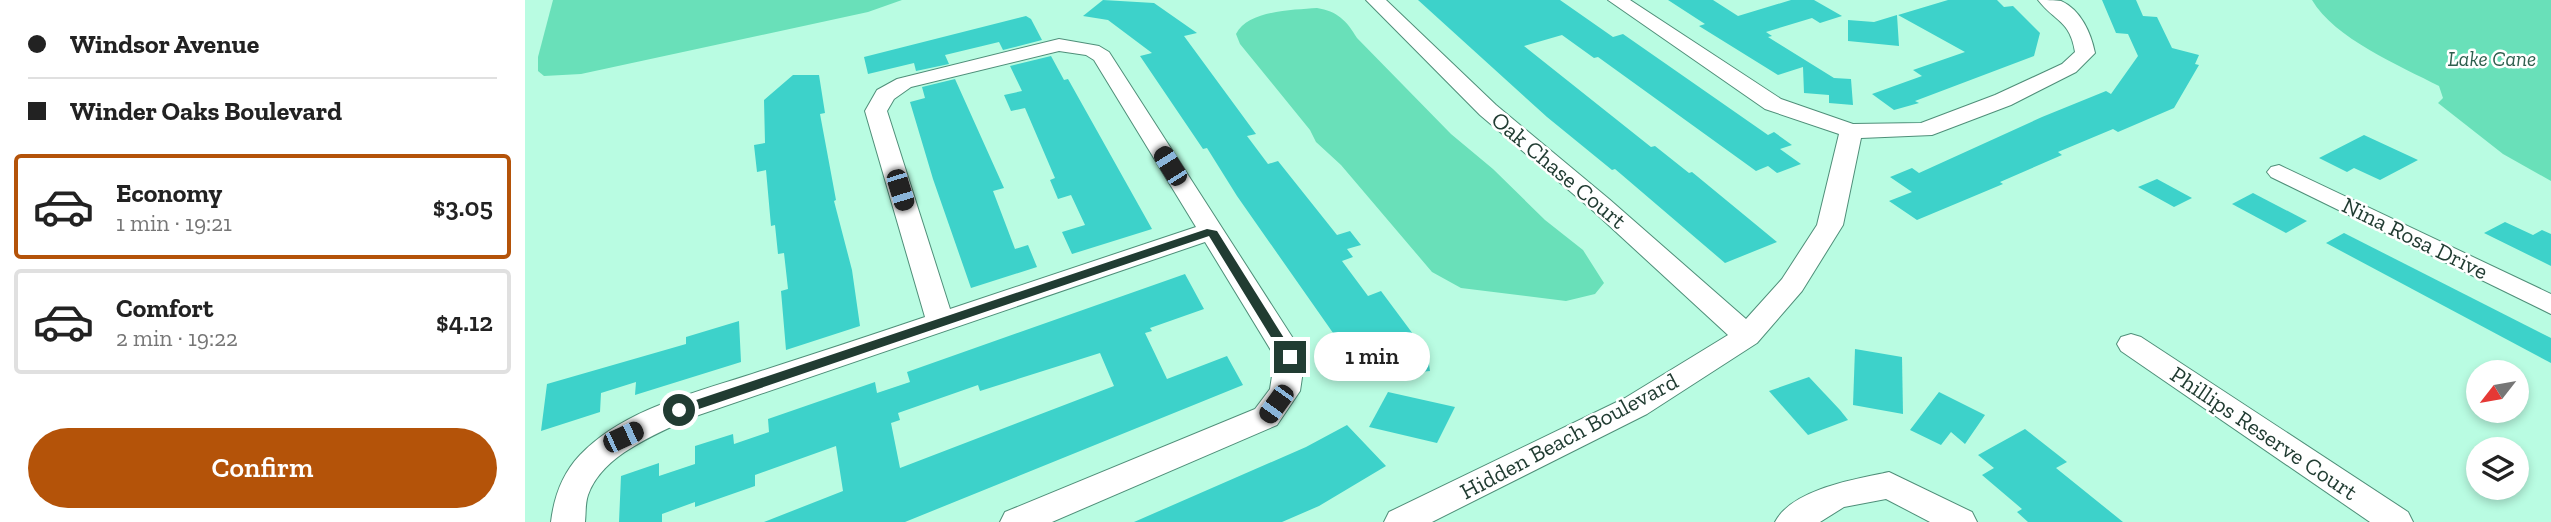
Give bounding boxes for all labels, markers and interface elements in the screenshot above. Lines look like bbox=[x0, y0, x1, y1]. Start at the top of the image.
text: Windsor Avenue bbox=[70, 28, 259, 60]
water label: Lake Cane bbox=[2448, 46, 2536, 71]
text: Winder Oaks Boulevard bbox=[70, 95, 342, 127]
street label: Oak Chase Court bbox=[1486, 105, 1633, 235]
car bbox=[1150, 143, 1191, 189]
car bbox=[884, 167, 917, 213]
icon: car bbox=[32, 175, 95, 238]
text: Economy bbox=[116, 177, 222, 209]
text: $3.05 bbox=[433, 191, 493, 223]
street label: Nina Rosa Drive bbox=[2337, 191, 2493, 285]
text: 1 min · 19:21 bbox=[116, 209, 232, 237]
icon: car bbox=[32, 290, 95, 353]
text: Comfort bbox=[116, 292, 213, 324]
text: $4.12 bbox=[436, 306, 493, 338]
text: 2 min · 19:22 bbox=[116, 324, 238, 352]
callout: 1 min bbox=[1315, 332, 1430, 382]
route end bbox=[1274, 341, 1306, 373]
text: 1 min bbox=[1345, 342, 1399, 370]
street label: Phillips Reserve Court bbox=[2165, 360, 2363, 506]
north arrow bbox=[2466, 360, 2529, 424]
map controls bbox=[2466, 360, 2529, 500]
street label: Hidden Beach Boulevard bbox=[1455, 366, 1683, 505]
car bbox=[1256, 381, 1297, 427]
route start bbox=[663, 394, 695, 426]
car bbox=[600, 419, 647, 455]
button: Confirm bbox=[28, 428, 497, 508]
button: layers bbox=[2466, 437, 2529, 500]

